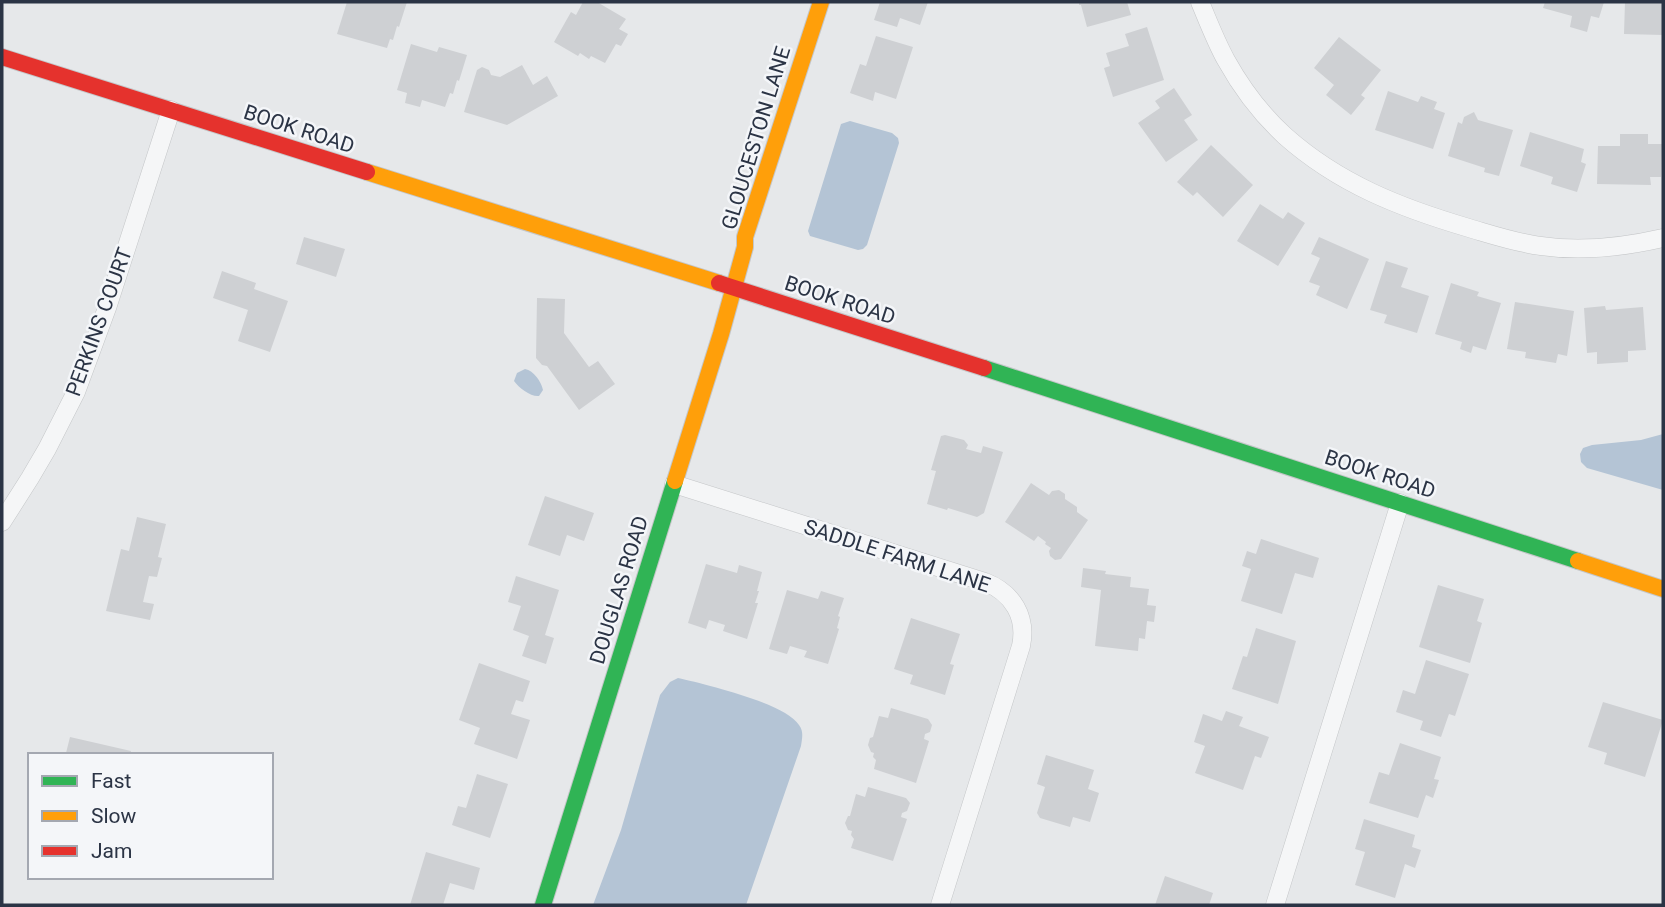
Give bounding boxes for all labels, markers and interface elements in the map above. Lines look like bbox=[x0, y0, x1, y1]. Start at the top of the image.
street label: GLOUCESTON LANE bbox=[717, 44, 795, 232]
street label: BOOK ROAD bbox=[241, 100, 357, 158]
street label: PERKINS COURT bbox=[61, 244, 137, 399]
street label: BOOK ROAD bbox=[782, 271, 898, 329]
street label: BOOK ROAD bbox=[1322, 445, 1438, 503]
street label: DOUGLAS ROAD bbox=[585, 513, 653, 667]
street label: SADDLE FARM LANE bbox=[801, 515, 993, 597]
legend bbox=[28, 753, 273, 879]
text: Fast bbox=[91, 769, 132, 793]
text: Slow bbox=[91, 804, 137, 828]
text: Jam bbox=[91, 839, 132, 863]

